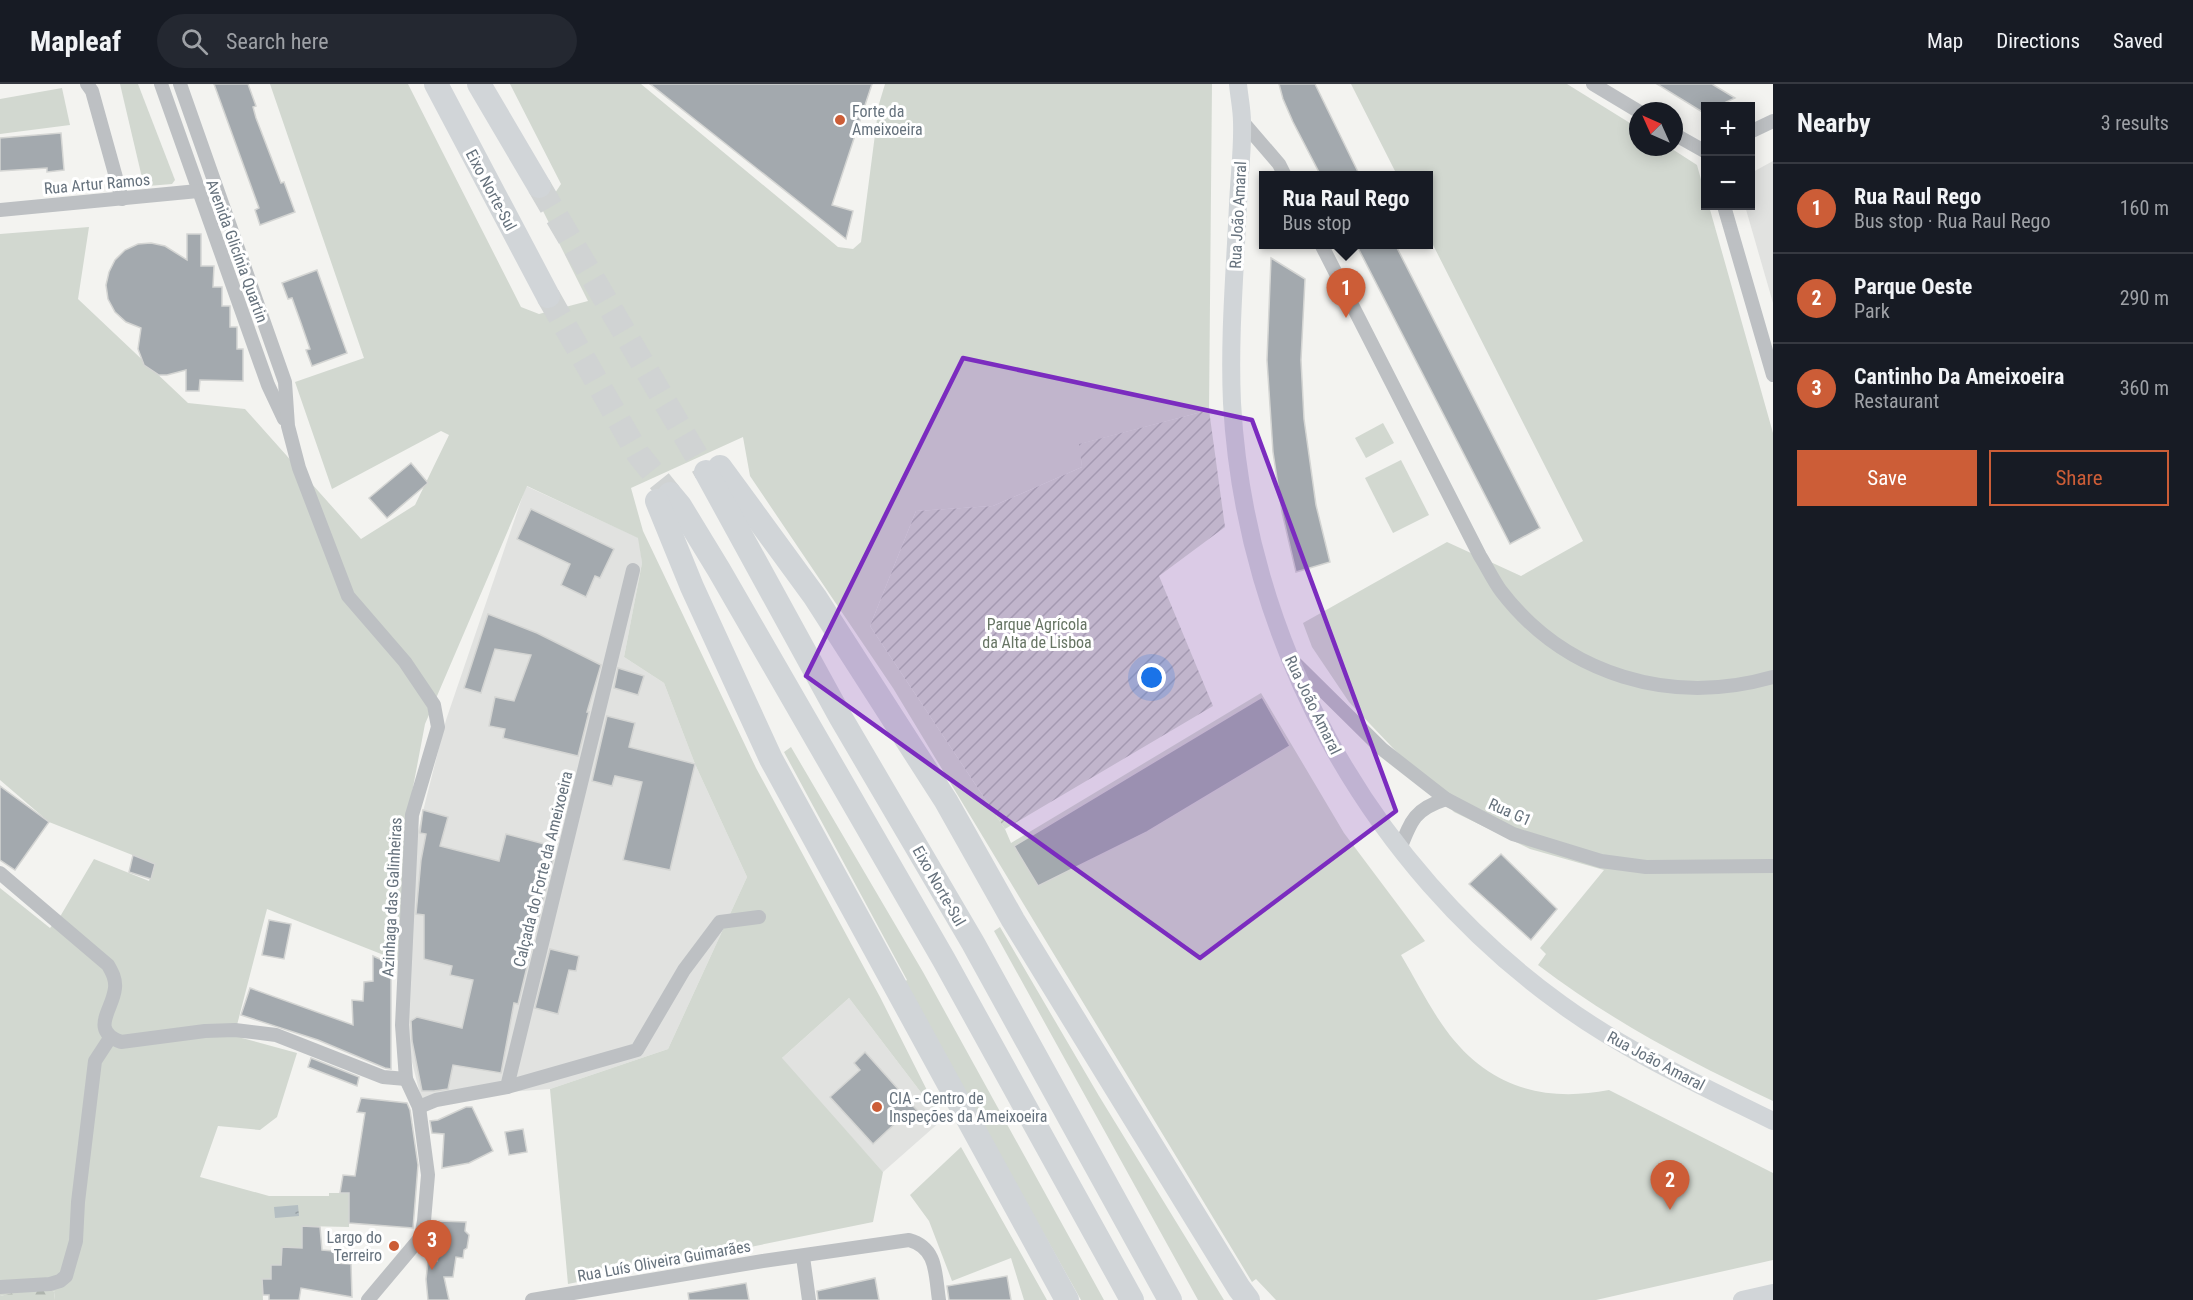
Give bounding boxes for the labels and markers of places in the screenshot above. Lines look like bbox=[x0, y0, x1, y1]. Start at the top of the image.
place label: Forte da Ameixoeira bbox=[852, 102, 923, 139]
marker: Forte da Ameixoeira bbox=[833, 113, 847, 127]
pin: 1 bbox=[1326, 268, 1366, 318]
place label: CIA - Centro de Inspeções da Ameixoeira bbox=[889, 1089, 1047, 1126]
marker: CIA - Centro de Inspeções da Ameixoeira bbox=[870, 1100, 884, 1114]
pin: 2 bbox=[1650, 1160, 1690, 1210]
pin: 3 bbox=[412, 1220, 452, 1270]
place label: Largo do Terreiro bbox=[326, 1228, 382, 1265]
marker: Largo do Terreiro bbox=[387, 1239, 401, 1253]

